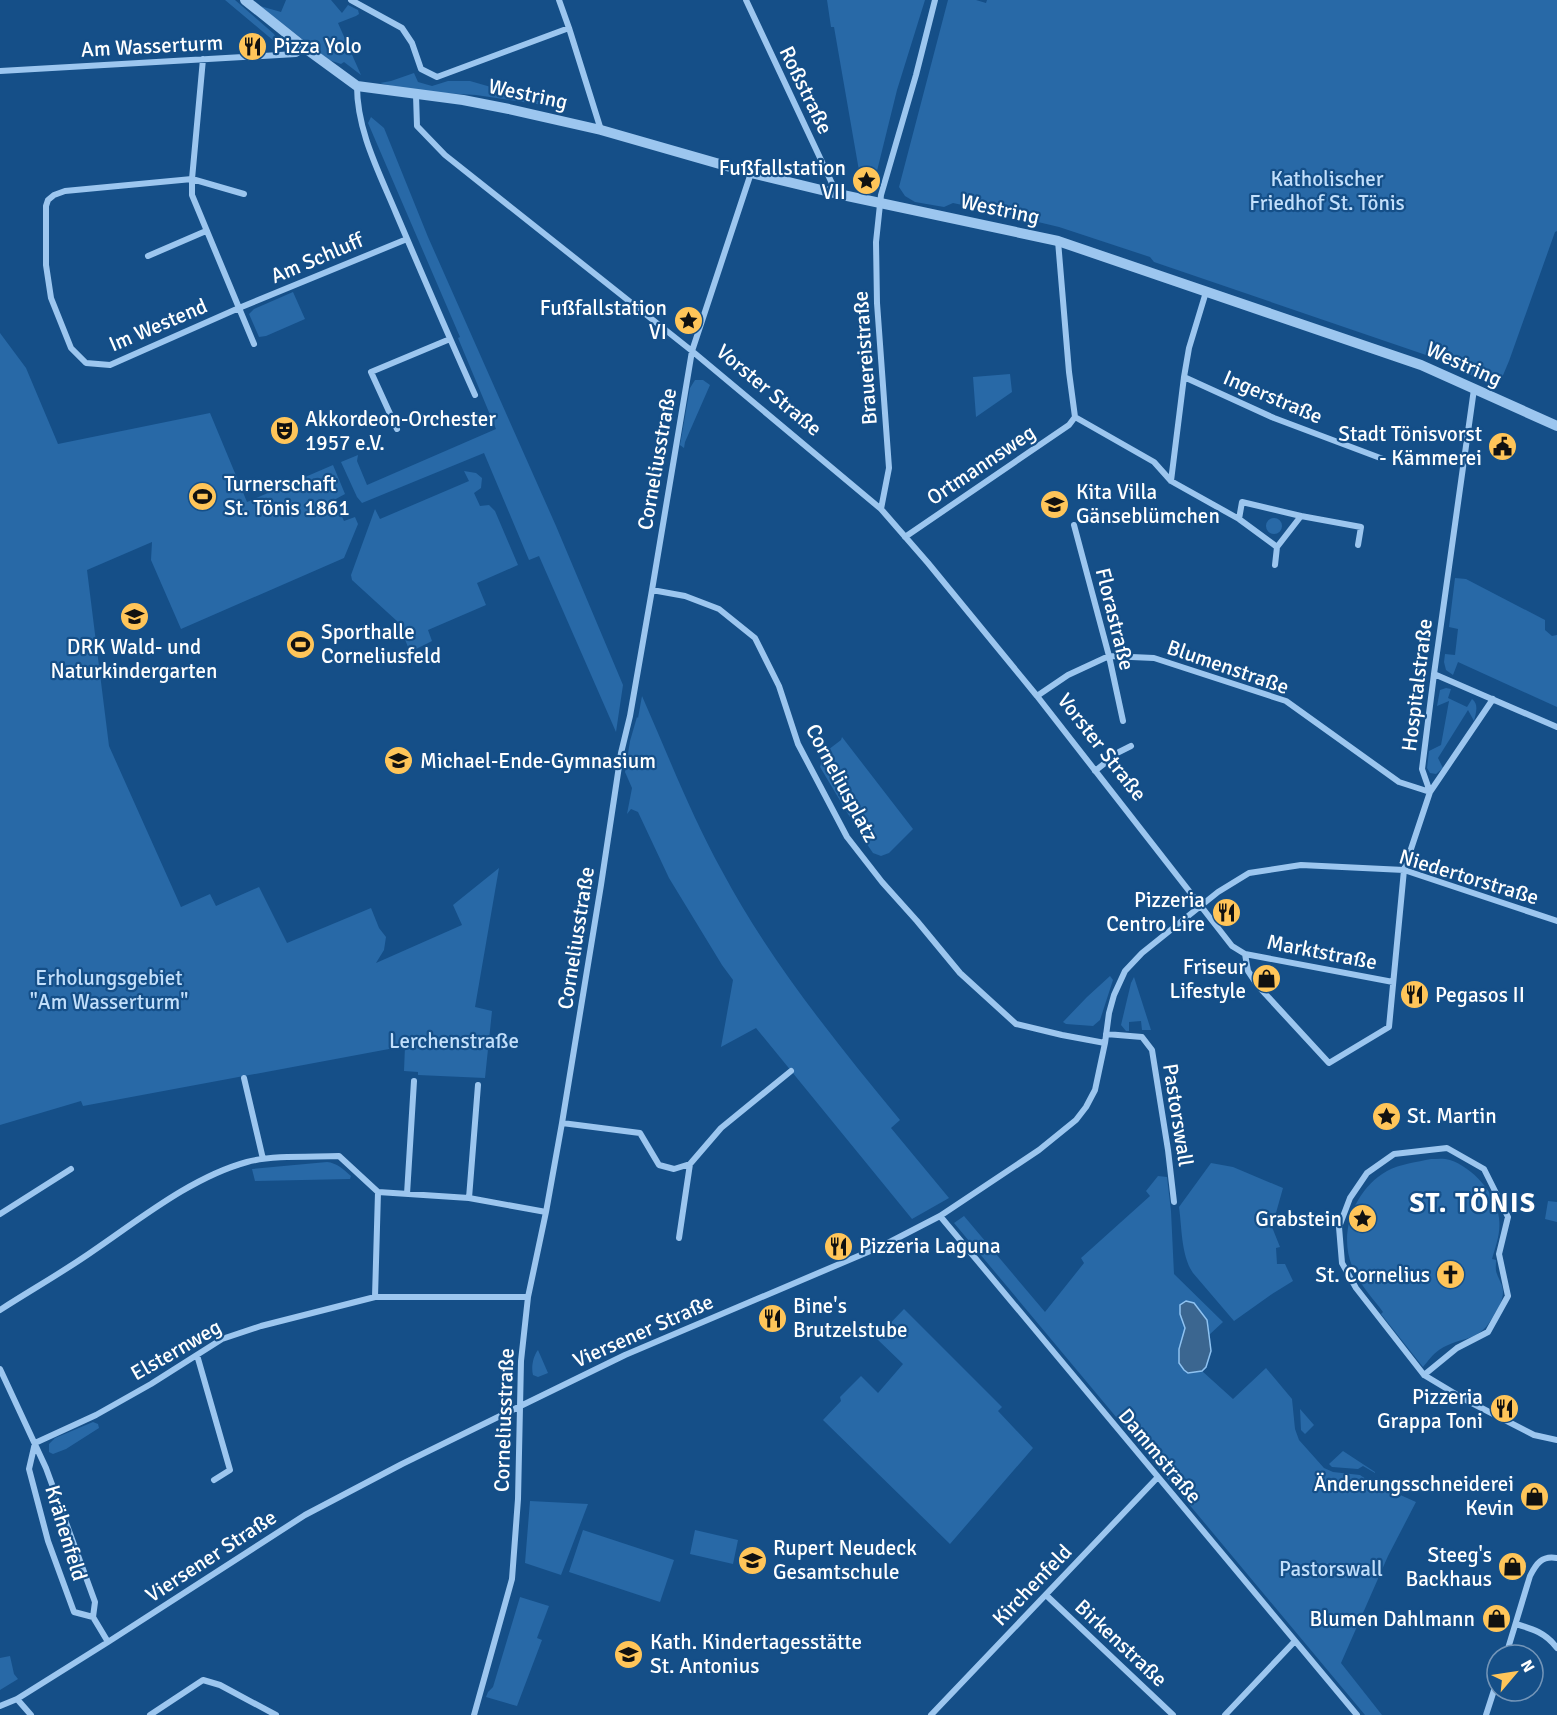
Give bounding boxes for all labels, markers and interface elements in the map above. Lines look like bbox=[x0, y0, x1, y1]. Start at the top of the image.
street label: Am Wasserturm bbox=[80, 29, 224, 63]
restaurant icon: Pizza Yolo bbox=[236, 30, 268, 62]
place label: Pizza Yolo bbox=[273, 33, 362, 59]
street label: Roßstraße bbox=[774, 42, 838, 138]
street label: Westring bbox=[486, 73, 570, 115]
place label: Fußfallstation VII bbox=[719, 155, 846, 205]
place icon: Fußfallstation VII bbox=[851, 164, 883, 196]
park label: Katholischer Friedhof St. Tönis bbox=[1249, 166, 1405, 216]
street label: Westring bbox=[958, 188, 1042, 230]
street label: Am Schluff bbox=[267, 226, 369, 289]
street label: Brauereistraße bbox=[847, 290, 883, 426]
street label: Im Westend bbox=[105, 293, 211, 357]
place label: Fußfallstation VI bbox=[540, 295, 667, 345]
place icon: Fußfallstation VI bbox=[672, 304, 704, 336]
street label: Westring bbox=[1422, 336, 1506, 392]
street label: Vorster Straße bbox=[711, 338, 827, 442]
street label: Ingerstraße bbox=[1219, 364, 1327, 430]
street label: Corneliusstraße bbox=[632, 386, 682, 532]
place label: Akkordeon-Orchester 1957 e.V. bbox=[305, 406, 496, 456]
theatre icon: Akkordeon-Orchester 1957 e.V. bbox=[268, 415, 300, 447]
street label: Ortmannsweg bbox=[922, 419, 1040, 511]
place label: Stadt Tönisvorst - Kämmerei bbox=[1338, 421, 1482, 471]
public building icon: Stadt Tönisvorst - Kämmerei bbox=[1487, 430, 1519, 462]
place label: Turnerschaft St. Tönis 1861 bbox=[224, 471, 350, 521]
place label: Kita Villa Gänseblümchen bbox=[1076, 479, 1220, 529]
sports icon: Turnerschaft St. Tönis 1861 bbox=[187, 480, 219, 512]
school or university icon: Kita Villa Gänseblümchen bbox=[1039, 488, 1071, 520]
street label: Florastraße bbox=[1090, 565, 1140, 673]
school or university icon: DRK Wald- und Naturkindergarten bbox=[118, 600, 150, 632]
street label: Hospitalstraße bbox=[1396, 617, 1438, 753]
place label: Sporthalle Corneliusfeld bbox=[321, 619, 441, 669]
sports icon: Sporthalle Corneliusfeld bbox=[284, 628, 316, 660]
place label: DRK Wald- und Naturkindergarten bbox=[51, 634, 218, 684]
street label: Blumenstraße bbox=[1164, 634, 1292, 700]
street label: Vorster Straße bbox=[1052, 688, 1152, 806]
street label: Corneliusplatz bbox=[800, 719, 884, 847]
school or university icon: Michael-Ende-Gymnasium bbox=[383, 745, 415, 777]
place label: Michael-Ende-Gymnasium bbox=[420, 748, 656, 774]
street label: Niedertorstraße bbox=[1396, 843, 1542, 911]
street label: Corneliusstraße bbox=[552, 865, 600, 1011]
place label: Pizzeria Centro Lire bbox=[1106, 887, 1205, 937]
restaurant icon: Pizzeria Centro Lire bbox=[1210, 896, 1242, 928]
street label: Marktstraße bbox=[1265, 929, 1379, 975]
place label: Friseur Lifestyle bbox=[1170, 954, 1246, 1004]
shop icon: Friseur Lifestyle bbox=[1251, 963, 1283, 995]
park label: Erholungsgebiet "Am Wasserturm" bbox=[30, 965, 188, 1015]
restaurant icon: Pegasos II bbox=[1398, 979, 1430, 1011]
place label: Pegasos II bbox=[1435, 982, 1525, 1008]
park label: Lerchenstraße bbox=[389, 1028, 519, 1054]
street label: Pastorswall bbox=[1157, 1062, 1199, 1168]
place icon: St. Martin bbox=[1370, 1100, 1402, 1132]
place label: St. Martin bbox=[1407, 1103, 1497, 1129]
district label: ST. TÖNIS bbox=[1410, 1187, 1536, 1220]
place icon: Grabstein bbox=[1347, 1203, 1379, 1235]
place label: Grabstein bbox=[1255, 1206, 1342, 1232]
restaurant icon: Pizzeria Laguna bbox=[822, 1230, 854, 1262]
place label: Pizzeria Laguna bbox=[859, 1233, 1001, 1259]
church icon: St. Cornelius bbox=[1435, 1259, 1467, 1291]
place label: St. Cornelius bbox=[1315, 1262, 1430, 1288]
street label: Viersener Straße bbox=[569, 1288, 717, 1374]
place label: Bine's Brutzelstube bbox=[793, 1293, 908, 1343]
restaurant icon: Bine's Brutzelstube bbox=[756, 1302, 788, 1334]
street label: Elsternweg bbox=[126, 1314, 226, 1386]
street label: Corneliusstraße bbox=[488, 1348, 520, 1492]
place label: Pizzeria Grappa Toni bbox=[1377, 1384, 1483, 1434]
restaurant icon: Pizzeria Grappa Toni bbox=[1488, 1393, 1520, 1425]
street label: Dammstraße bbox=[1113, 1403, 1207, 1509]
place label: Änderungsschneiderei Kevin bbox=[1314, 1471, 1514, 1521]
shop icon: Änderungsschneiderei Kevin bbox=[1519, 1480, 1551, 1512]
street label: Krähenfeld bbox=[39, 1482, 93, 1584]
street label: Viersener Straße bbox=[141, 1504, 281, 1608]
place label: Rupert Neudeck Gesamtschule bbox=[773, 1535, 917, 1585]
street label: Kirchenfeld bbox=[987, 1539, 1077, 1631]
place label: Steeg's Backhaus bbox=[1406, 1542, 1492, 1592]
school or university icon: Rupert Neudeck Gesamtschule bbox=[736, 1544, 768, 1576]
shop icon: Steeg's Backhaus bbox=[1497, 1551, 1529, 1583]
park label: Pastorswall bbox=[1279, 1556, 1383, 1582]
street label: Birkenstraße bbox=[1069, 1594, 1173, 1692]
shop icon: Blumen Dahlmann bbox=[1480, 1603, 1512, 1635]
place label: Blumen Dahlmann bbox=[1310, 1606, 1475, 1632]
place label: Kath. Kindertagesstätte St. Antonius bbox=[650, 1629, 862, 1679]
school or university icon: Kath. Kindertagesstätte St. Antonius bbox=[613, 1638, 645, 1670]
north arrow bbox=[1485, 1643, 1545, 1703]
text: N bbox=[1516, 1656, 1539, 1676]

